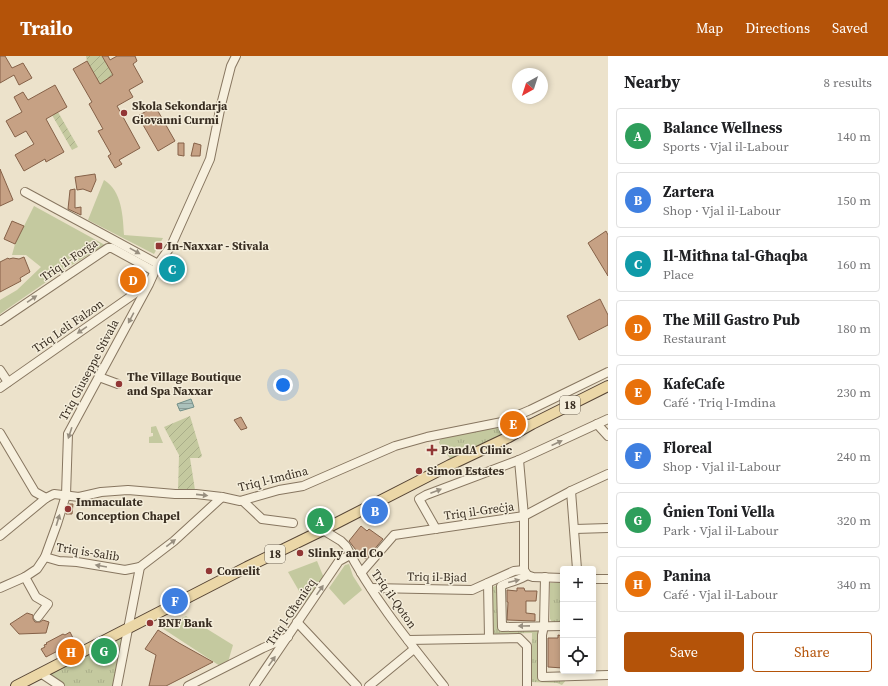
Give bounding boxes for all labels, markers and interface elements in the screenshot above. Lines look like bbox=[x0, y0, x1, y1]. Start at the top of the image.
text: Trailo bbox=[20, 15, 73, 41]
text: Map bbox=[696, 18, 723, 38]
text: Directions bbox=[745, 18, 810, 38]
text: Saved bbox=[832, 18, 868, 38]
north arrow bbox=[512, 68, 548, 104]
text: Nearby bbox=[624, 70, 680, 94]
text: 8 results bbox=[824, 74, 872, 91]
place label: Skola Sekondarja Giovanni Curmi bbox=[132, 98, 228, 128]
marker: Skola Sekondarja Giovanni Curmi bbox=[119, 108, 129, 118]
text: Balance Wellness bbox=[663, 117, 782, 138]
text: A bbox=[634, 128, 642, 145]
text: 140 m bbox=[837, 128, 871, 145]
text: Sports · Vjal il-Labour bbox=[663, 138, 789, 155]
text: Zartera bbox=[663, 181, 714, 202]
text: B bbox=[634, 192, 642, 209]
text: 150 m bbox=[837, 192, 871, 209]
text: Shop · Vjal il-Labour bbox=[663, 202, 781, 219]
street label: Triq il-Forġa bbox=[37, 234, 102, 285]
place label: In-Naxxar - Stivala bbox=[167, 238, 269, 254]
marker: In-Naxxar - Stivala bbox=[154, 241, 164, 251]
text: Il-Mitħna tal-Għaqba bbox=[663, 245, 808, 266]
one-way arrow bbox=[129, 247, 141, 254]
pin: C bbox=[159, 254, 185, 284]
text: C bbox=[634, 256, 642, 273]
text: 160 m bbox=[837, 256, 871, 273]
pin: D bbox=[120, 265, 146, 295]
text: Place bbox=[663, 266, 694, 283]
one-way arrow bbox=[27, 295, 37, 303]
street label: Triq Leli Falzon bbox=[29, 295, 107, 357]
text: The Mill Gastro Pub bbox=[663, 309, 800, 330]
one-way arrow bbox=[127, 312, 134, 324]
street label: Triq Giuseppe Stivala bbox=[55, 316, 123, 423]
text: D bbox=[633, 320, 643, 337]
text: 180 m bbox=[837, 320, 871, 337]
one-way arrow bbox=[77, 326, 88, 334]
text: Restaurant bbox=[663, 330, 726, 347]
place label: The Village Boutique and Spa Naxxar bbox=[127, 369, 241, 399]
text: KafeCafe bbox=[663, 373, 725, 394]
your location bbox=[273, 375, 293, 395]
marker: The Village Boutique and Spa Naxxar bbox=[114, 379, 124, 389]
text: E bbox=[634, 384, 642, 401]
text: 230 m bbox=[837, 384, 871, 401]
text: Café · Triq l-Imdina bbox=[663, 394, 776, 411]
road number: 18 bbox=[560, 396, 580, 414]
pin: E bbox=[500, 409, 526, 439]
one-way arrow bbox=[67, 428, 73, 440]
text: Floreal bbox=[663, 437, 712, 458]
one-way arrow bbox=[551, 440, 562, 446]
place label: PandA Clinic bbox=[441, 442, 512, 458]
marker: PandA Clinic bbox=[426, 444, 438, 456]
text: F bbox=[634, 448, 642, 465]
text: 240 m bbox=[837, 448, 871, 465]
text: Shop · Vjal il-Labour bbox=[663, 458, 781, 475]
street label: Triq l-Imdina bbox=[236, 462, 310, 495]
place label: Simon Estates bbox=[427, 463, 505, 479]
marker: Simon Estates bbox=[414, 466, 424, 476]
one-way arrow bbox=[431, 488, 443, 494]
one-way arrow bbox=[195, 491, 208, 498]
place label: Immaculate Conception Chapel bbox=[76, 494, 180, 524]
pin: B bbox=[362, 496, 388, 526]
street label: Triq il-Greċja bbox=[443, 498, 516, 524]
text: Ġnien Toni Vella bbox=[663, 501, 775, 522]
marker: Immaculate Conception Chapel bbox=[63, 504, 73, 514]
pin: A bbox=[307, 506, 333, 536]
text: G bbox=[634, 512, 642, 529]
text: 320 m bbox=[837, 512, 871, 529]
one-way arrow bbox=[55, 514, 61, 526]
text: Park · Vjal il-Labour bbox=[663, 522, 779, 539]
street label: Triq is-Salib bbox=[55, 539, 121, 565]
one-way arrow bbox=[165, 539, 176, 548]
road number: 18 bbox=[265, 545, 285, 563]
place label: Slinky and Co bbox=[308, 545, 384, 561]
marker: Slinky and Co bbox=[295, 548, 305, 558]
one-way arrow bbox=[95, 563, 107, 569]
place label: Comelit bbox=[217, 563, 261, 579]
text: Panina bbox=[663, 565, 711, 586]
marker: Comelit bbox=[204, 566, 214, 576]
street label: Triq il-Qoton bbox=[368, 566, 420, 632]
map controls bbox=[560, 566, 596, 674]
button: + bbox=[560, 566, 596, 602]
street label: Triq il-Bjad bbox=[407, 568, 467, 586]
street label: Triq l-Għenieq bbox=[263, 575, 320, 649]
text: H bbox=[633, 576, 643, 593]
text: 340 m bbox=[837, 576, 871, 593]
one-way arrow bbox=[509, 578, 521, 584]
one-way arrow bbox=[316, 585, 324, 595]
pin: F bbox=[162, 586, 188, 616]
text: Café · Vjal il-Labour bbox=[663, 586, 778, 603]
button: − bbox=[560, 602, 596, 638]
place label: BNF Bank bbox=[158, 615, 213, 631]
marker: BNF Bank bbox=[145, 618, 155, 628]
one-way arrow bbox=[518, 623, 530, 630]
button: Save bbox=[624, 632, 744, 672]
button: Share bbox=[752, 632, 872, 672]
pin: G bbox=[91, 636, 117, 666]
pin: H bbox=[58, 637, 84, 667]
button: locate bbox=[560, 638, 596, 674]
one-way arrow bbox=[267, 656, 276, 667]

